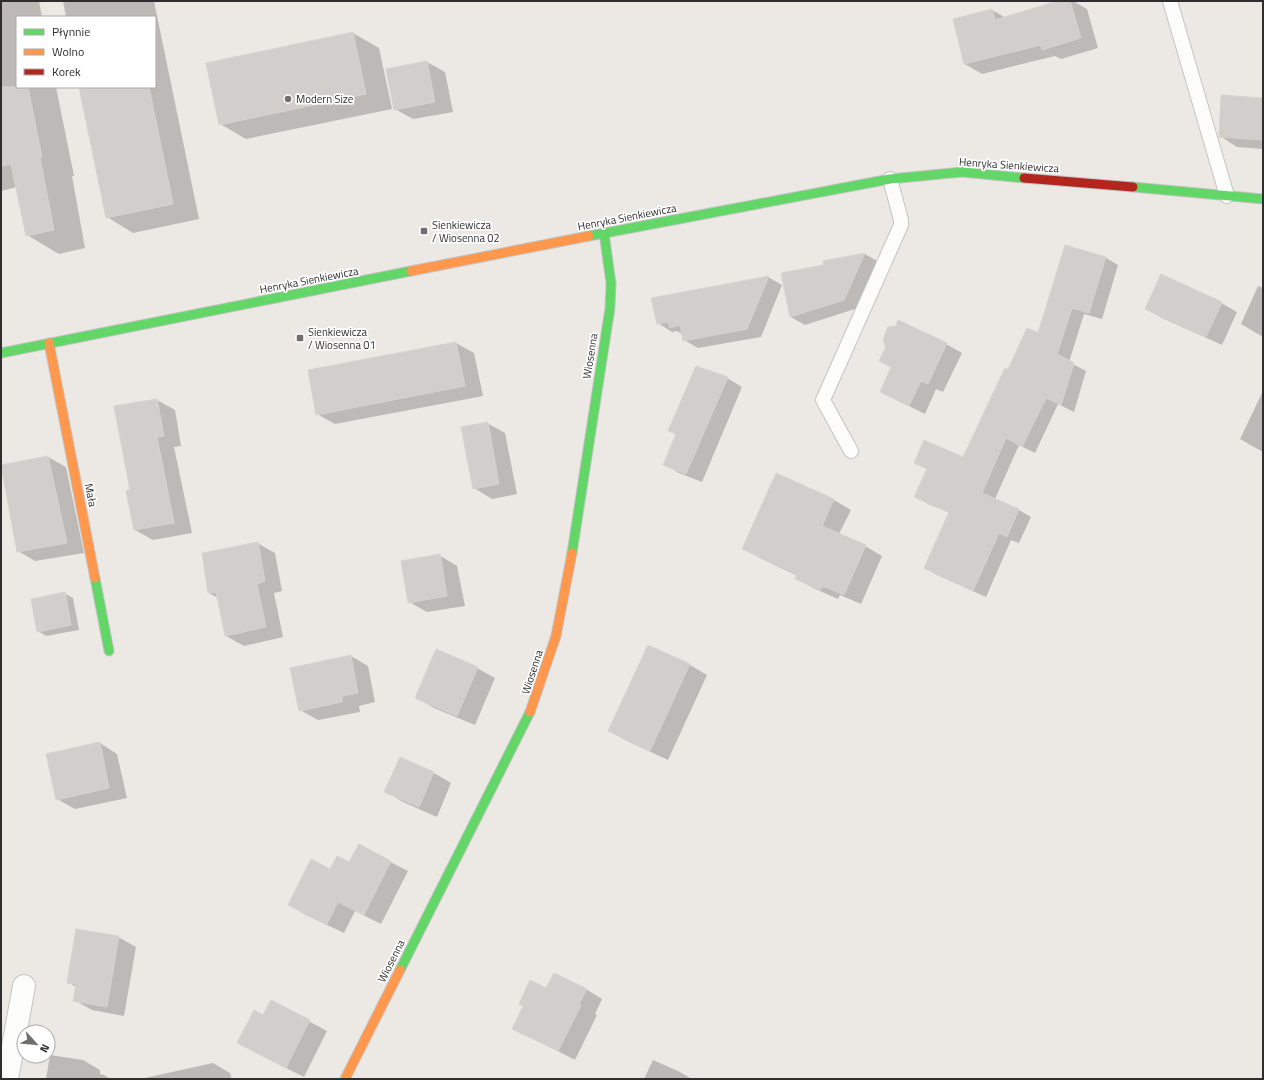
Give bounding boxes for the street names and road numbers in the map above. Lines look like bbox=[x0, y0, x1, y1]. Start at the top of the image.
street label: Henryka Sienkiewicza bbox=[958, 154, 1060, 177]
street label: Henryka Sienkiewicza bbox=[576, 199, 678, 234]
street label: Henryka Sienkiewicza bbox=[258, 262, 360, 297]
street label: Wiosenna bbox=[579, 332, 602, 380]
street label: Mała bbox=[81, 482, 101, 509]
street label: Wiosenna bbox=[517, 647, 547, 696]
street label: Wiosenna bbox=[373, 936, 409, 985]

